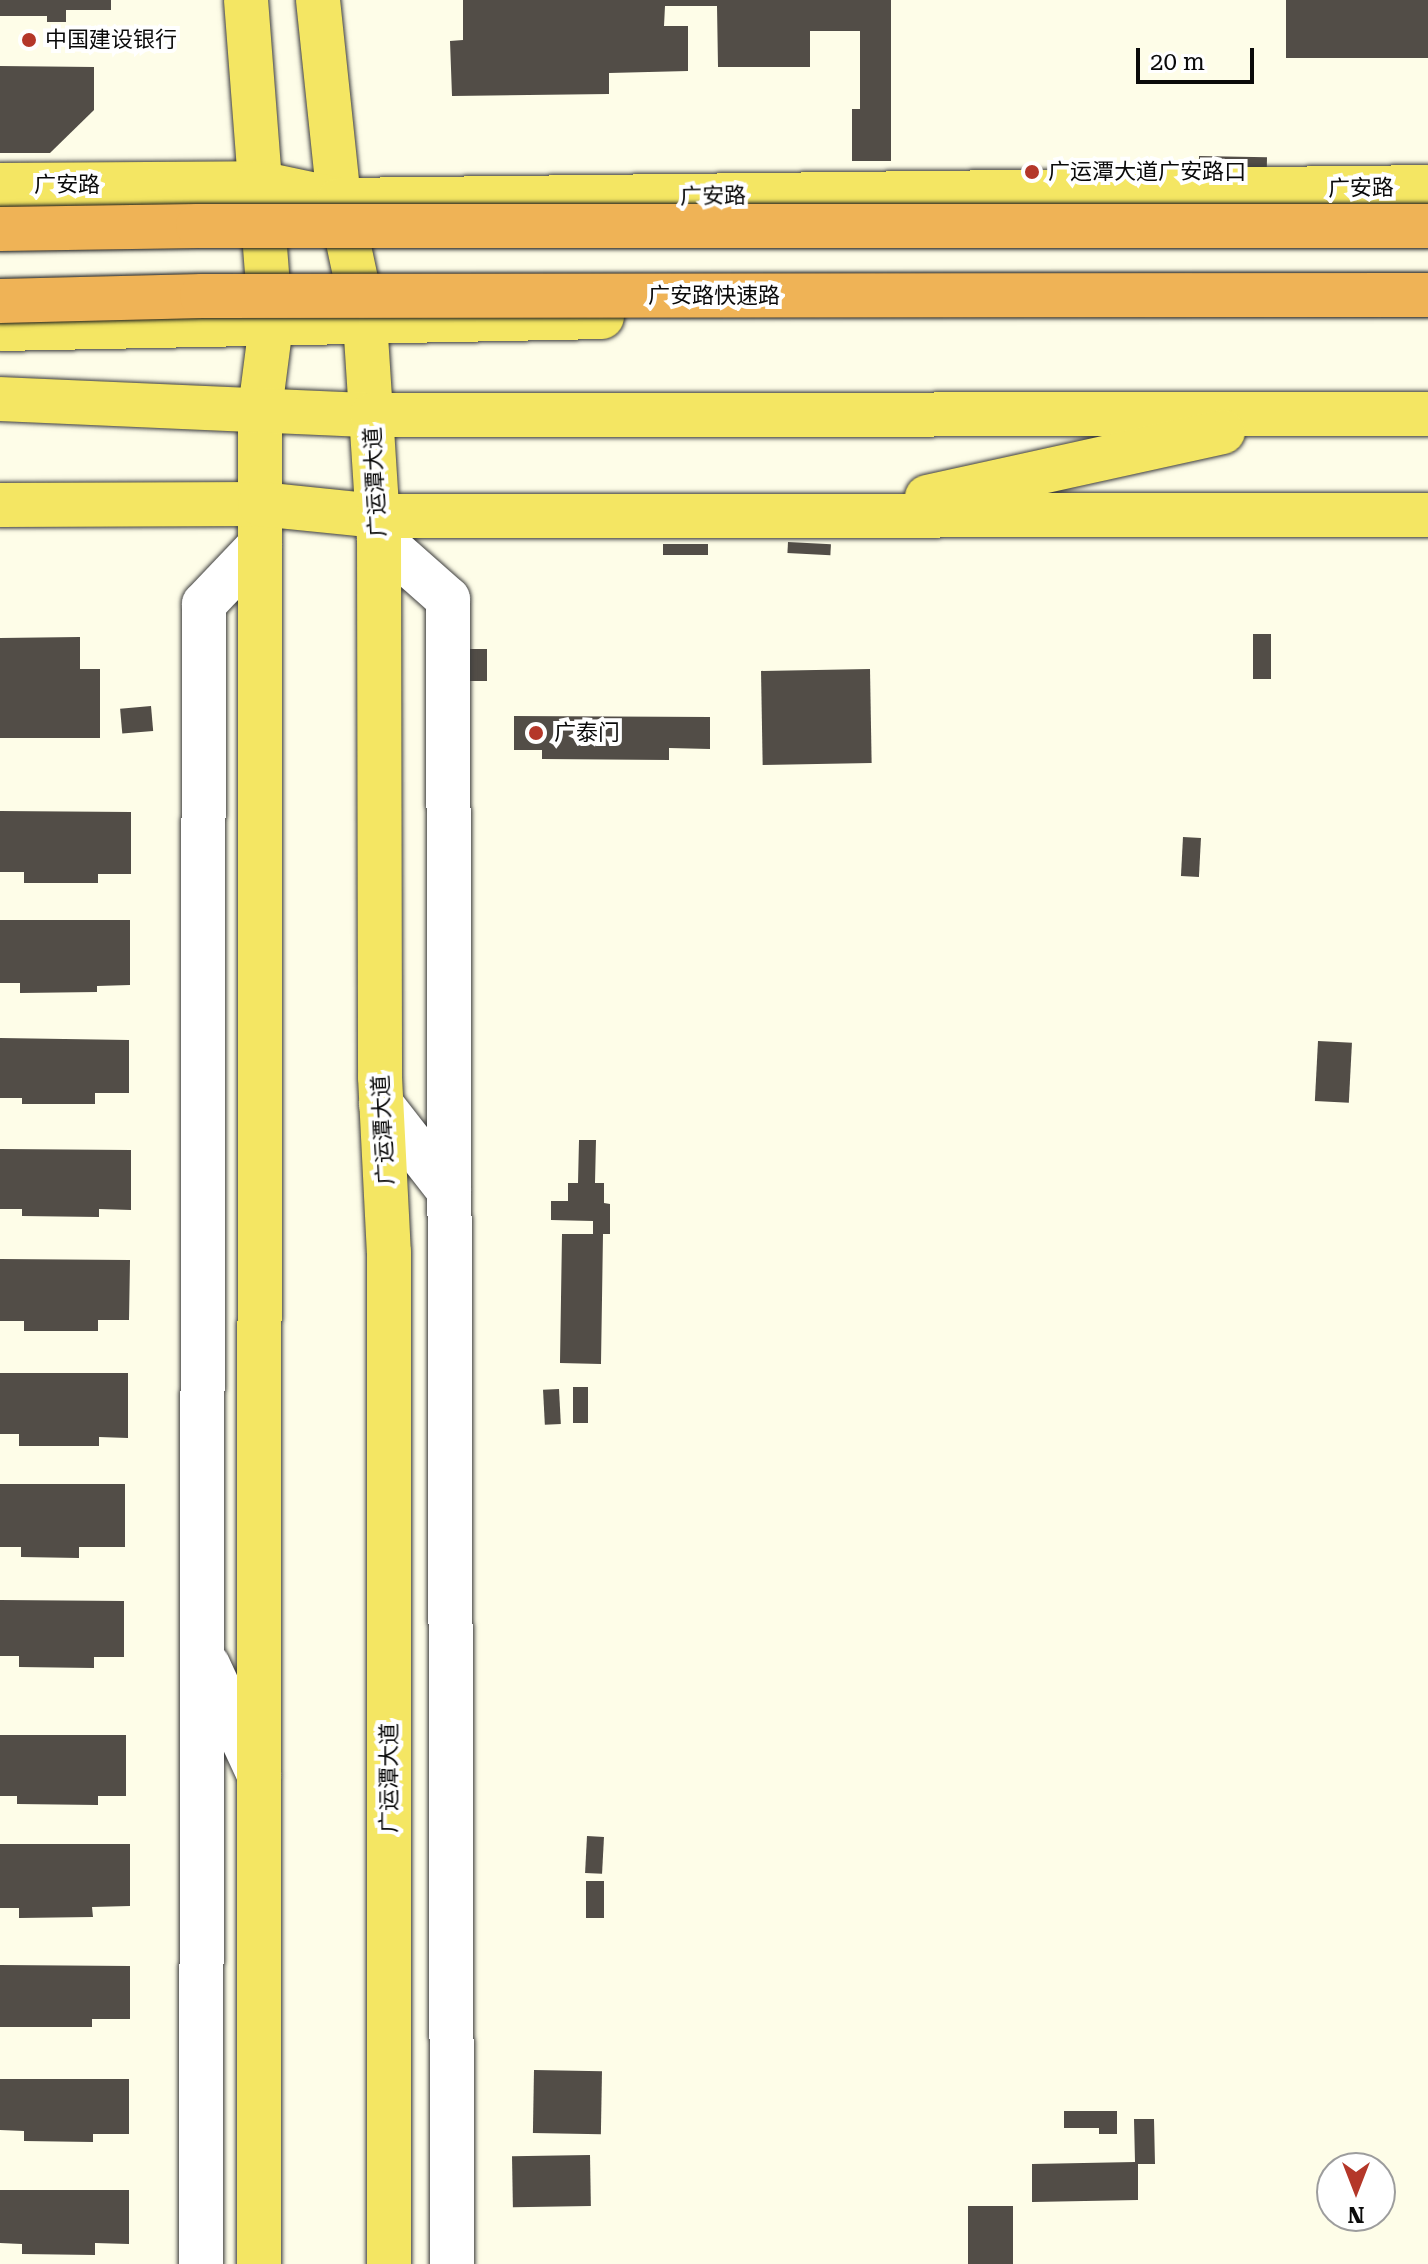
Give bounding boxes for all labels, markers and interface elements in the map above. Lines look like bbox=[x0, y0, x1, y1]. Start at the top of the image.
place label: 中国建设银行 bbox=[45, 27, 177, 53]
marker: 中国建设银行 bbox=[20, 31, 38, 49]
scale bar bbox=[1140, 32, 1258, 82]
text: 20 m bbox=[1150, 48, 1205, 76]
place label: 广运潭大道广安路口 bbox=[1048, 159, 1246, 185]
marker: 广运潭大道广安路口 bbox=[1023, 163, 1041, 181]
street label: 广安路 bbox=[34, 172, 100, 198]
street label: 广安路 bbox=[1328, 174, 1394, 202]
street label: 广安路 bbox=[680, 182, 746, 210]
street label: 广安路快速路 bbox=[648, 283, 780, 309]
street label: 广运潭大道 bbox=[359, 426, 391, 538]
place label: 广泰门 bbox=[554, 720, 620, 746]
marker: 广泰门 bbox=[525, 722, 547, 744]
street label: 广运潭大道 bbox=[367, 1074, 399, 1186]
street label: 广运潭大道 bbox=[376, 1723, 402, 1833]
north arrow bbox=[1316, 2152, 1396, 2232]
text: N bbox=[1348, 2202, 1364, 2227]

